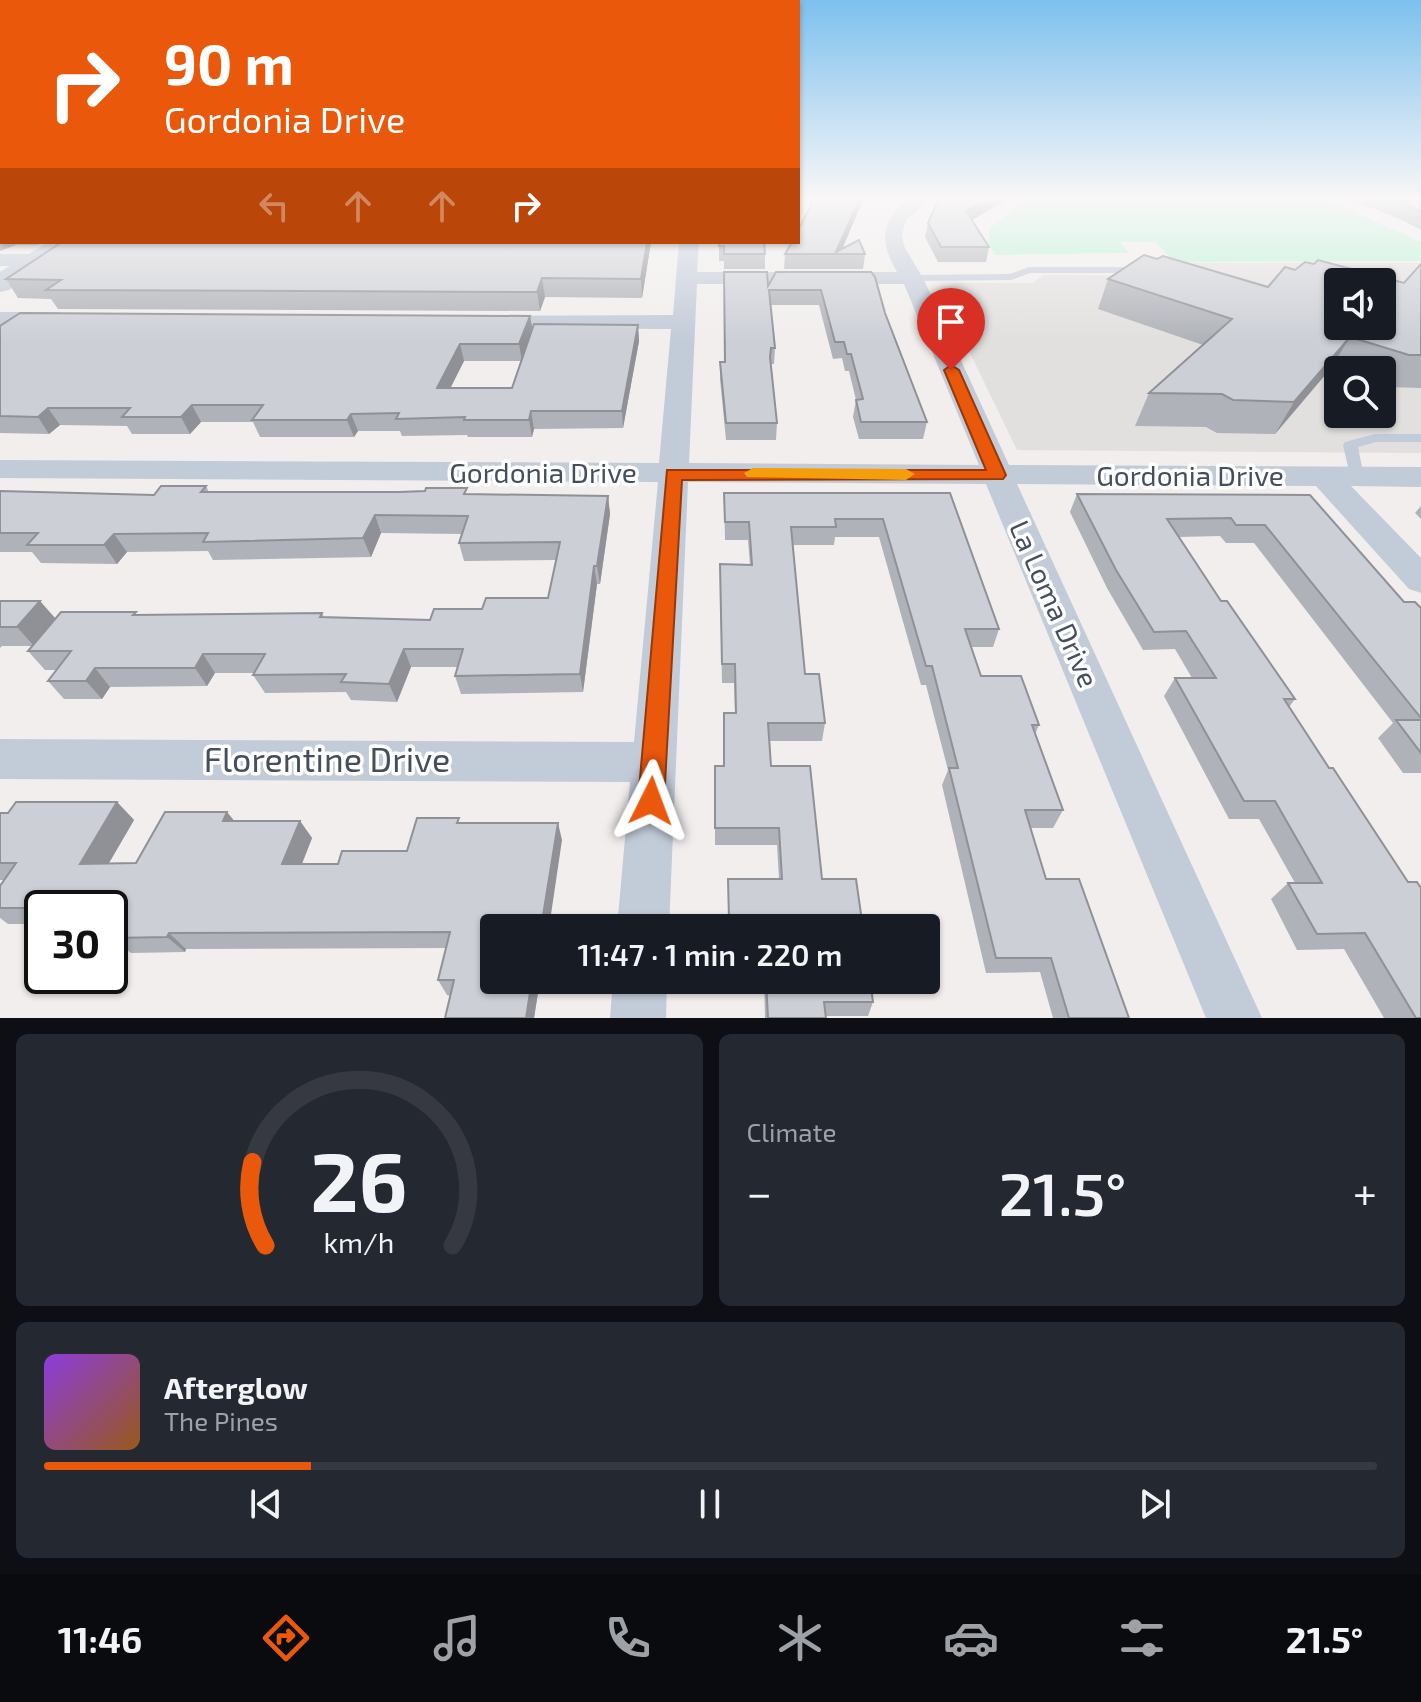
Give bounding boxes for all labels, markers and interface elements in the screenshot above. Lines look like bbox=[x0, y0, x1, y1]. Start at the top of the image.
text: 90 m bbox=[164, 29, 294, 96]
icon: right bbox=[32, 32, 136, 136]
text: Gordonia Drive bbox=[164, 97, 405, 140]
icon: left bbox=[252, 184, 296, 228]
icon: ahead bbox=[336, 184, 380, 228]
icon: ahead bbox=[420, 184, 464, 228]
icon: right bbox=[504, 184, 548, 228]
map controls bbox=[1324, 268, 1396, 428]
button: sound bbox=[1324, 268, 1396, 340]
pin bbox=[917, 288, 985, 370]
icon: arrive bbox=[929, 300, 973, 344]
button: search bbox=[1324, 356, 1396, 428]
street label: Gordonia Drive bbox=[449, 455, 637, 489]
street label: Gordonia Drive bbox=[1096, 458, 1284, 492]
street label: La Loma Drive bbox=[1003, 515, 1107, 692]
street label: Florentine Drive bbox=[204, 738, 450, 779]
position arrow bbox=[609, 759, 693, 843]
speed limit sign: 30 bbox=[24, 890, 128, 994]
text: 11:47 · 1 min · 220 m bbox=[578, 936, 843, 972]
text: Climate bbox=[747, 1116, 836, 1147]
text: 26 bbox=[311, 1129, 408, 1229]
text: 21.5° bbox=[999, 1156, 1126, 1228]
text: − bbox=[747, 1165, 772, 1218]
text: + bbox=[1353, 1165, 1377, 1218]
text: km/h bbox=[324, 1224, 395, 1259]
text: Afterglow bbox=[164, 1369, 308, 1405]
text: The Pines bbox=[164, 1405, 278, 1436]
icon: previous bbox=[244, 1482, 288, 1526]
icon: pause bbox=[688, 1482, 732, 1526]
icon: next bbox=[1133, 1482, 1177, 1526]
icon: directions bbox=[258, 1610, 314, 1666]
icon: music bbox=[429, 1610, 485, 1666]
icon: phone bbox=[600, 1610, 656, 1666]
icon: climate bbox=[772, 1610, 828, 1666]
icon: car bbox=[943, 1610, 999, 1666]
icon: filters bbox=[1114, 1610, 1170, 1666]
text: 11:46 bbox=[58, 1617, 142, 1660]
text: 21.5° bbox=[1286, 1617, 1363, 1660]

